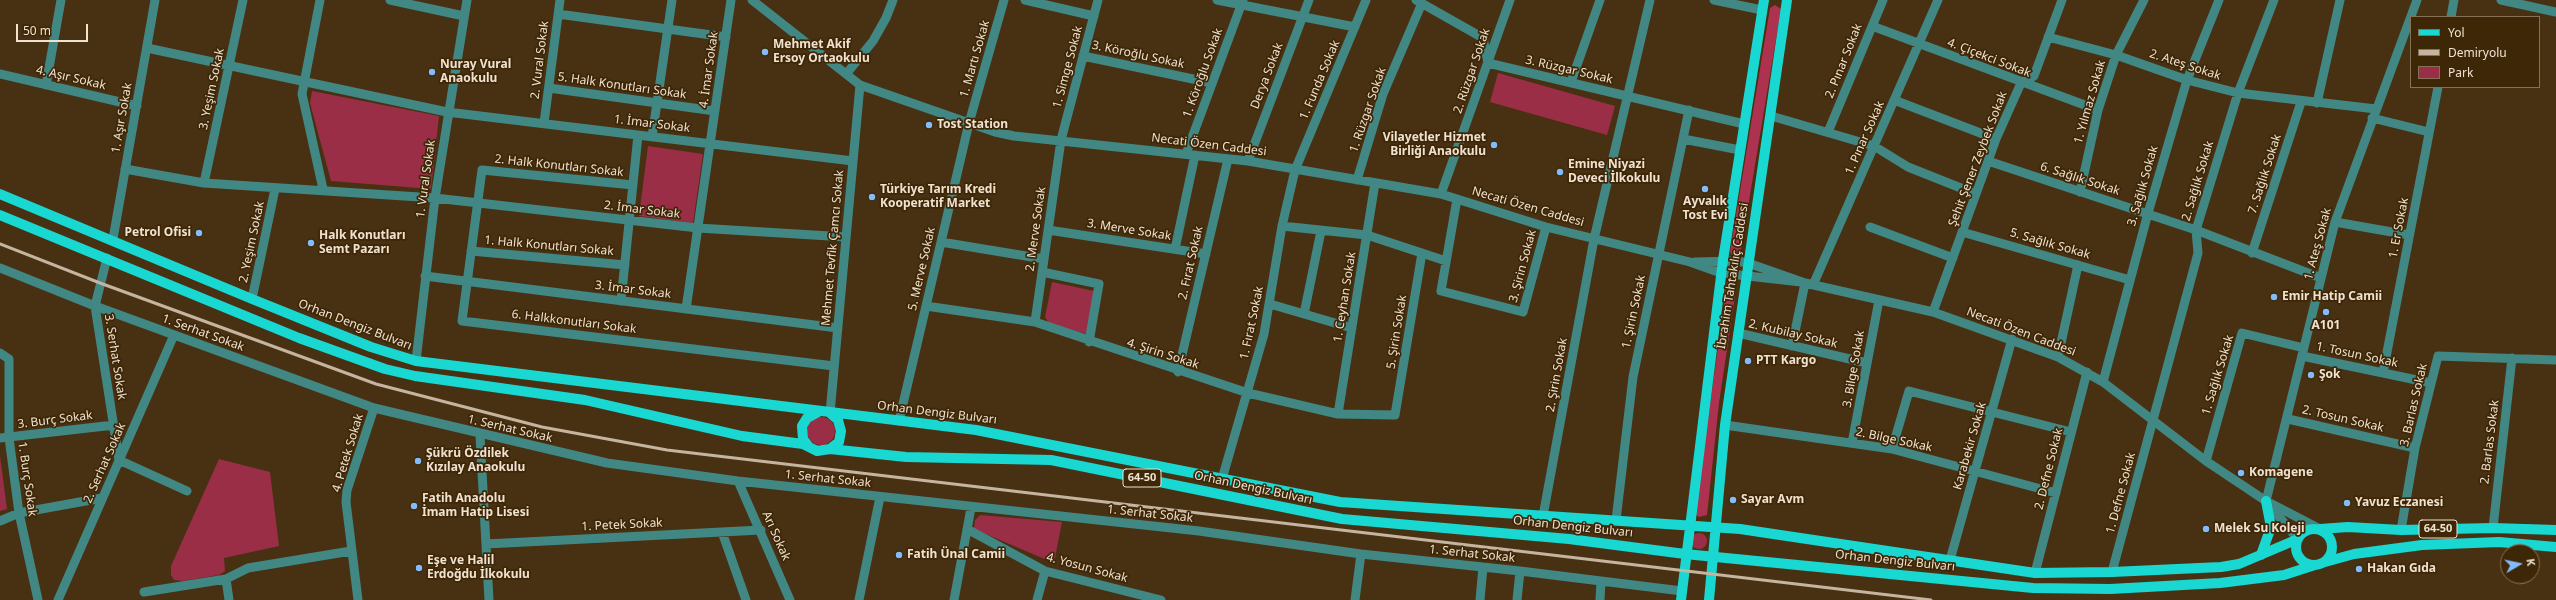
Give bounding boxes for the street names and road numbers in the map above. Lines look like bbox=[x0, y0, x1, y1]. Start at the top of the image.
street label: 1. Martı Sokak bbox=[957, 19, 993, 99]
street label: 2. Vural Sokak bbox=[528, 20, 552, 100]
street label: 2. Pınar Sokak bbox=[1822, 22, 1866, 100]
street label: 1. Simge Sokak bbox=[1050, 24, 1086, 110]
street label: 1. Köroğlu Sokak bbox=[1180, 26, 1226, 120]
street label: 2. Rüzgar Sokak bbox=[1451, 26, 1493, 116]
street label: 4. İmar Sokak bbox=[697, 31, 721, 109]
street label: 4. Çiçekci Sokak bbox=[1945, 35, 2033, 81]
street label: 3. Köroğlu Sokak bbox=[1090, 38, 1186, 72]
street label: 1. Funda Sokak bbox=[1297, 38, 1343, 122]
street label: Derya Sokak bbox=[1248, 41, 1286, 111]
street label: 3. Yeşim Sokak bbox=[196, 47, 228, 131]
street label: 2. Ateş Sokak bbox=[2147, 47, 2223, 83]
street label: 3. Rüzgar Sokak bbox=[1524, 53, 1614, 87]
street label: 1. Yılmaz Sokak bbox=[2071, 59, 2109, 145]
street label: 4. Aşır Sokak bbox=[35, 63, 107, 93]
street label: 1. Rüzgar Sokak bbox=[1347, 65, 1389, 155]
street label: 5. Halk Konutları Sokak bbox=[557, 70, 687, 102]
street label: 1. Aşır Sokak bbox=[109, 82, 135, 154]
street label: Şehit Şener Zeybek Sokak bbox=[1946, 89, 2010, 229]
street label: 1. Pınar Sokak bbox=[1842, 99, 1888, 177]
street label: 1. İmar Sokak bbox=[613, 112, 691, 136]
street label: Necati Özen Caddesi bbox=[1151, 131, 1267, 159]
street label: 7. Sağlık Sokak bbox=[2245, 132, 2285, 216]
street label: 1. Vural Sokak bbox=[413, 139, 439, 219]
street label: 2. Sağlık Sokak bbox=[2179, 139, 2217, 223]
street label: 3. Sağlık Sokak bbox=[2125, 144, 2161, 228]
street label: 2. Halk Konutları Sokak bbox=[494, 152, 624, 180]
street label: 6. Sağlık Sokak bbox=[2038, 159, 2122, 199]
street label: Mehmet Tevfik Çamcı Sokak bbox=[819, 169, 847, 327]
street label: Necati Özen Caddesi bbox=[1470, 184, 1586, 230]
street label: 2. Merve Sokak bbox=[1023, 186, 1049, 272]
street label: 1. Er Sokak bbox=[2386, 197, 2412, 259]
street label: 2. İmar Sokak bbox=[603, 198, 681, 222]
street label: 2. Yeşim Sokak bbox=[236, 200, 268, 284]
street label: İbrahim Tahtakılıç Caddesi bbox=[1714, 202, 1752, 350]
street label: 1. Ateş Sokak bbox=[2301, 206, 2335, 282]
street label: 3. Merve Sokak bbox=[1086, 216, 1172, 244]
street label: 2. Fırat Sokak bbox=[1176, 225, 1206, 301]
street label: 5. Merve Sokak bbox=[905, 226, 939, 312]
street label: 5. Sağlık Sokak bbox=[2008, 226, 2092, 262]
street label: 3. Şirin Sokak bbox=[1506, 228, 1540, 304]
street label: 1. Halk Konutları Sokak bbox=[484, 233, 614, 259]
street label: 1. Ceyhan Sokak bbox=[1331, 251, 1359, 343]
street label: 1. Şirin Sokak bbox=[1619, 274, 1649, 350]
street label: 3. İmar Sokak bbox=[594, 278, 672, 302]
street label: 1. Fırat Sokak bbox=[1237, 285, 1267, 361]
street label: 5. Şirin Sokak bbox=[1384, 294, 1410, 370]
street label: Orhan Dengiz Bulvarı bbox=[296, 297, 414, 353]
street label: Necati Özen Caddesi bbox=[1964, 305, 2078, 359]
street label: 6. Halkkonutları Sokak bbox=[511, 307, 637, 337]
street label: 1. Serhat Sokak bbox=[160, 311, 246, 355]
street label: 3. Serhat Sokak bbox=[101, 313, 129, 401]
street label: 2. Kubilay Sokak bbox=[1747, 317, 1839, 351]
street label: 3. Bilge Sokak bbox=[1840, 329, 1868, 409]
street label: 1. Sağlık Sokak bbox=[2199, 333, 2237, 417]
street label: 4. Şirin Sokak bbox=[1125, 336, 1201, 372]
street label: 2. Şirin Sokak bbox=[1543, 337, 1571, 413]
street label: 1. Tosun Sokak bbox=[2315, 339, 2399, 371]
street label: 3. Barlas Sokak bbox=[2397, 362, 2431, 448]
street label: Orhan Dengiz Bulvarı bbox=[876, 399, 998, 427]
street label: 2. Barlas Sokak bbox=[2478, 399, 2502, 485]
street label: Karabekir Sokak bbox=[1951, 400, 1989, 492]
street label: 2. Tosun Sokak bbox=[2301, 403, 2385, 435]
street label: 3. Burç Sokak bbox=[17, 408, 93, 432]
street label: 4. Petek Sokak bbox=[329, 412, 367, 494]
street label: 1. Serhat Sokak bbox=[466, 412, 554, 446]
street label: 2. Serhat Sokak bbox=[81, 421, 129, 505]
street label: 2. Bilge Sokak bbox=[1854, 425, 1934, 455]
street label: 2. Defne Sokak bbox=[2032, 427, 2066, 511]
street label: 1. Burç Sokak bbox=[15, 441, 39, 517]
street label: 1. Defne Sokak bbox=[2103, 451, 2139, 535]
street label: 1. Serhat Sokak bbox=[784, 467, 872, 491]
street label: Orhan Dengiz Bulvarı bbox=[1193, 468, 1313, 508]
road number: 64-50 bbox=[1123, 469, 1161, 487]
street label: 1. Serhat Sokak bbox=[1106, 502, 1194, 526]
street label: Arı Sokak bbox=[759, 509, 793, 563]
street label: Orhan Dengiz Bulvarı bbox=[1512, 514, 1634, 540]
street label: 1. Petek Sokak bbox=[581, 516, 663, 534]
road number: 64-50 bbox=[2419, 520, 2457, 538]
street label: 1. Serhat Sokak bbox=[1428, 542, 1516, 566]
street label: Orhan Dengiz Bulvarı bbox=[1834, 548, 1956, 574]
street label: 4. Yosun Sokak bbox=[1045, 550, 1129, 586]

